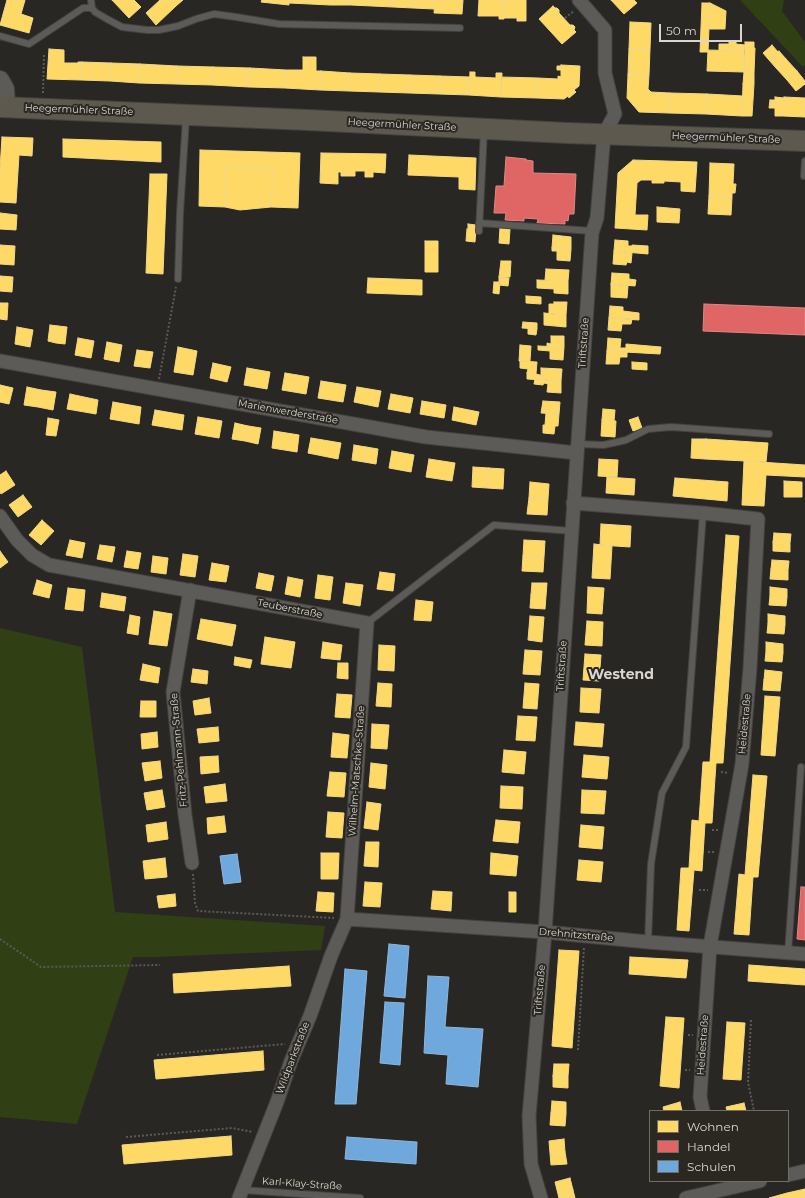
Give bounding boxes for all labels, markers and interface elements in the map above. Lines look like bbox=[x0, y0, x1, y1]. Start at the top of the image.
scale bar bbox=[661, 16, 744, 42]
text: 50 m bbox=[666, 23, 697, 38]
street label: Heegermühler Straße bbox=[24, 102, 134, 118]
street label: Heegermühler Straße bbox=[347, 116, 457, 134]
street label: Heegermühler Straße bbox=[671, 130, 781, 146]
street label: Triftstraße bbox=[576, 317, 592, 369]
street label: Marienwerderstraße bbox=[237, 397, 339, 427]
street label: Teuberstraße bbox=[256, 597, 324, 621]
street label: Triftstraße bbox=[554, 640, 570, 692]
district label: Westend bbox=[588, 667, 654, 683]
street label: Fritz-Pehlmann-Straße bbox=[168, 693, 190, 807]
street label: Heidestraße bbox=[736, 693, 754, 755]
street label: Wilhelm-Matschke-Straße bbox=[346, 705, 368, 837]
street label: Drehnitzstraße bbox=[538, 926, 614, 944]
street label: Triftstraße bbox=[532, 964, 548, 1016]
street label: Heidestraße bbox=[695, 1014, 711, 1076]
street label: Wildparkstraße bbox=[274, 1020, 312, 1096]
legend bbox=[649, 1110, 789, 1182]
text: Wohnen bbox=[687, 1119, 739, 1134]
text: Handel bbox=[687, 1139, 731, 1154]
text: Schulen bbox=[687, 1159, 736, 1174]
street label: Karl-Klay-Straße bbox=[262, 1175, 342, 1193]

